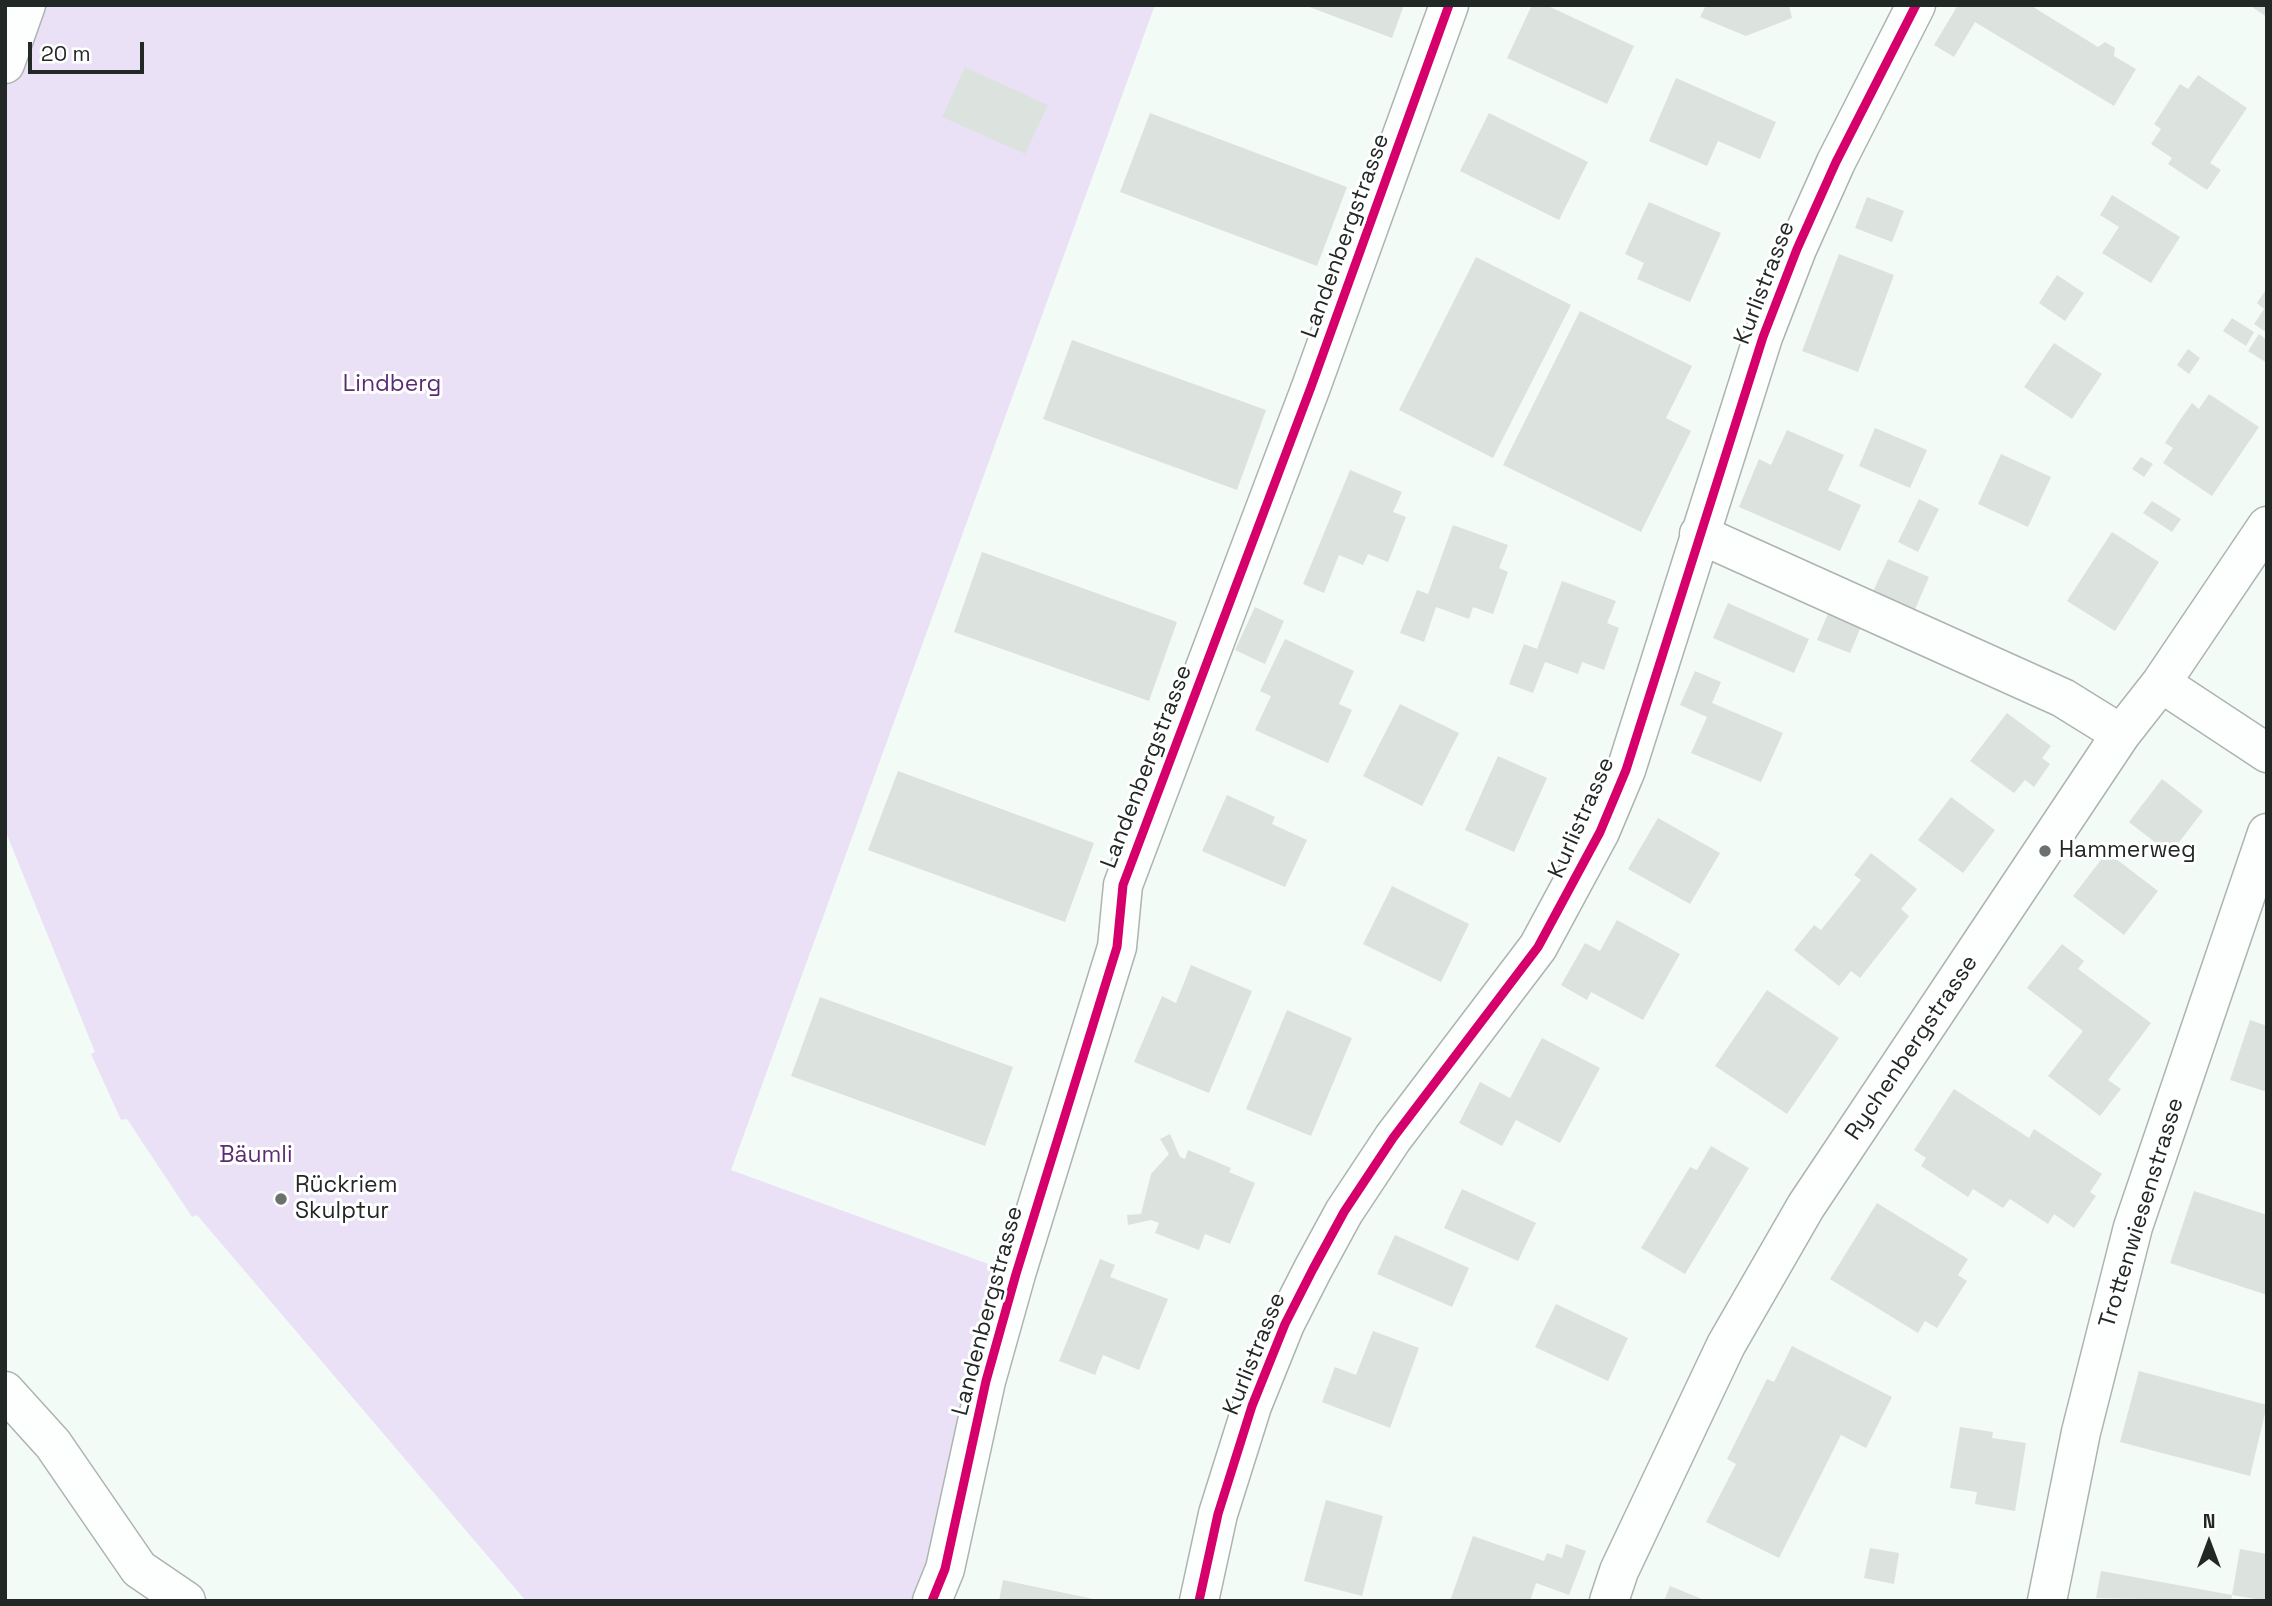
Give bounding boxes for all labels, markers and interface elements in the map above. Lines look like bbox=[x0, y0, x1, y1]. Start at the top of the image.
scale bar bbox=[32, 28, 147, 72]
text: 20 m bbox=[41, 40, 91, 67]
street label: Landenbergstrasse bbox=[1296, 130, 1396, 342]
street label: Kurlistrasse bbox=[1729, 218, 1801, 348]
park label: Lindberg bbox=[343, 371, 441, 399]
street label: Landenbergstrasse bbox=[1095, 661, 1199, 873]
street label: Kurlistrasse bbox=[1543, 753, 1621, 883]
place label: Hammerweg bbox=[2059, 837, 2196, 865]
marker: Hammerweg bbox=[2037, 843, 2053, 859]
street label: Rychenbergstrasse bbox=[1840, 950, 1984, 1146]
street label: Trottenwiesenstrasse bbox=[2094, 1095, 2190, 1331]
park label: Bäumli bbox=[219, 1142, 293, 1170]
place label: Rückriem Skulptur bbox=[295, 1172, 397, 1226]
marker: Rückriem Skulptur bbox=[273, 1191, 289, 1207]
street label: Landenbergstrasse bbox=[947, 1203, 1029, 1419]
street label: Kurlistrasse bbox=[1218, 1289, 1292, 1419]
north arrow bbox=[2174, 1508, 2244, 1578]
text: N bbox=[2203, 1509, 2215, 1534]

